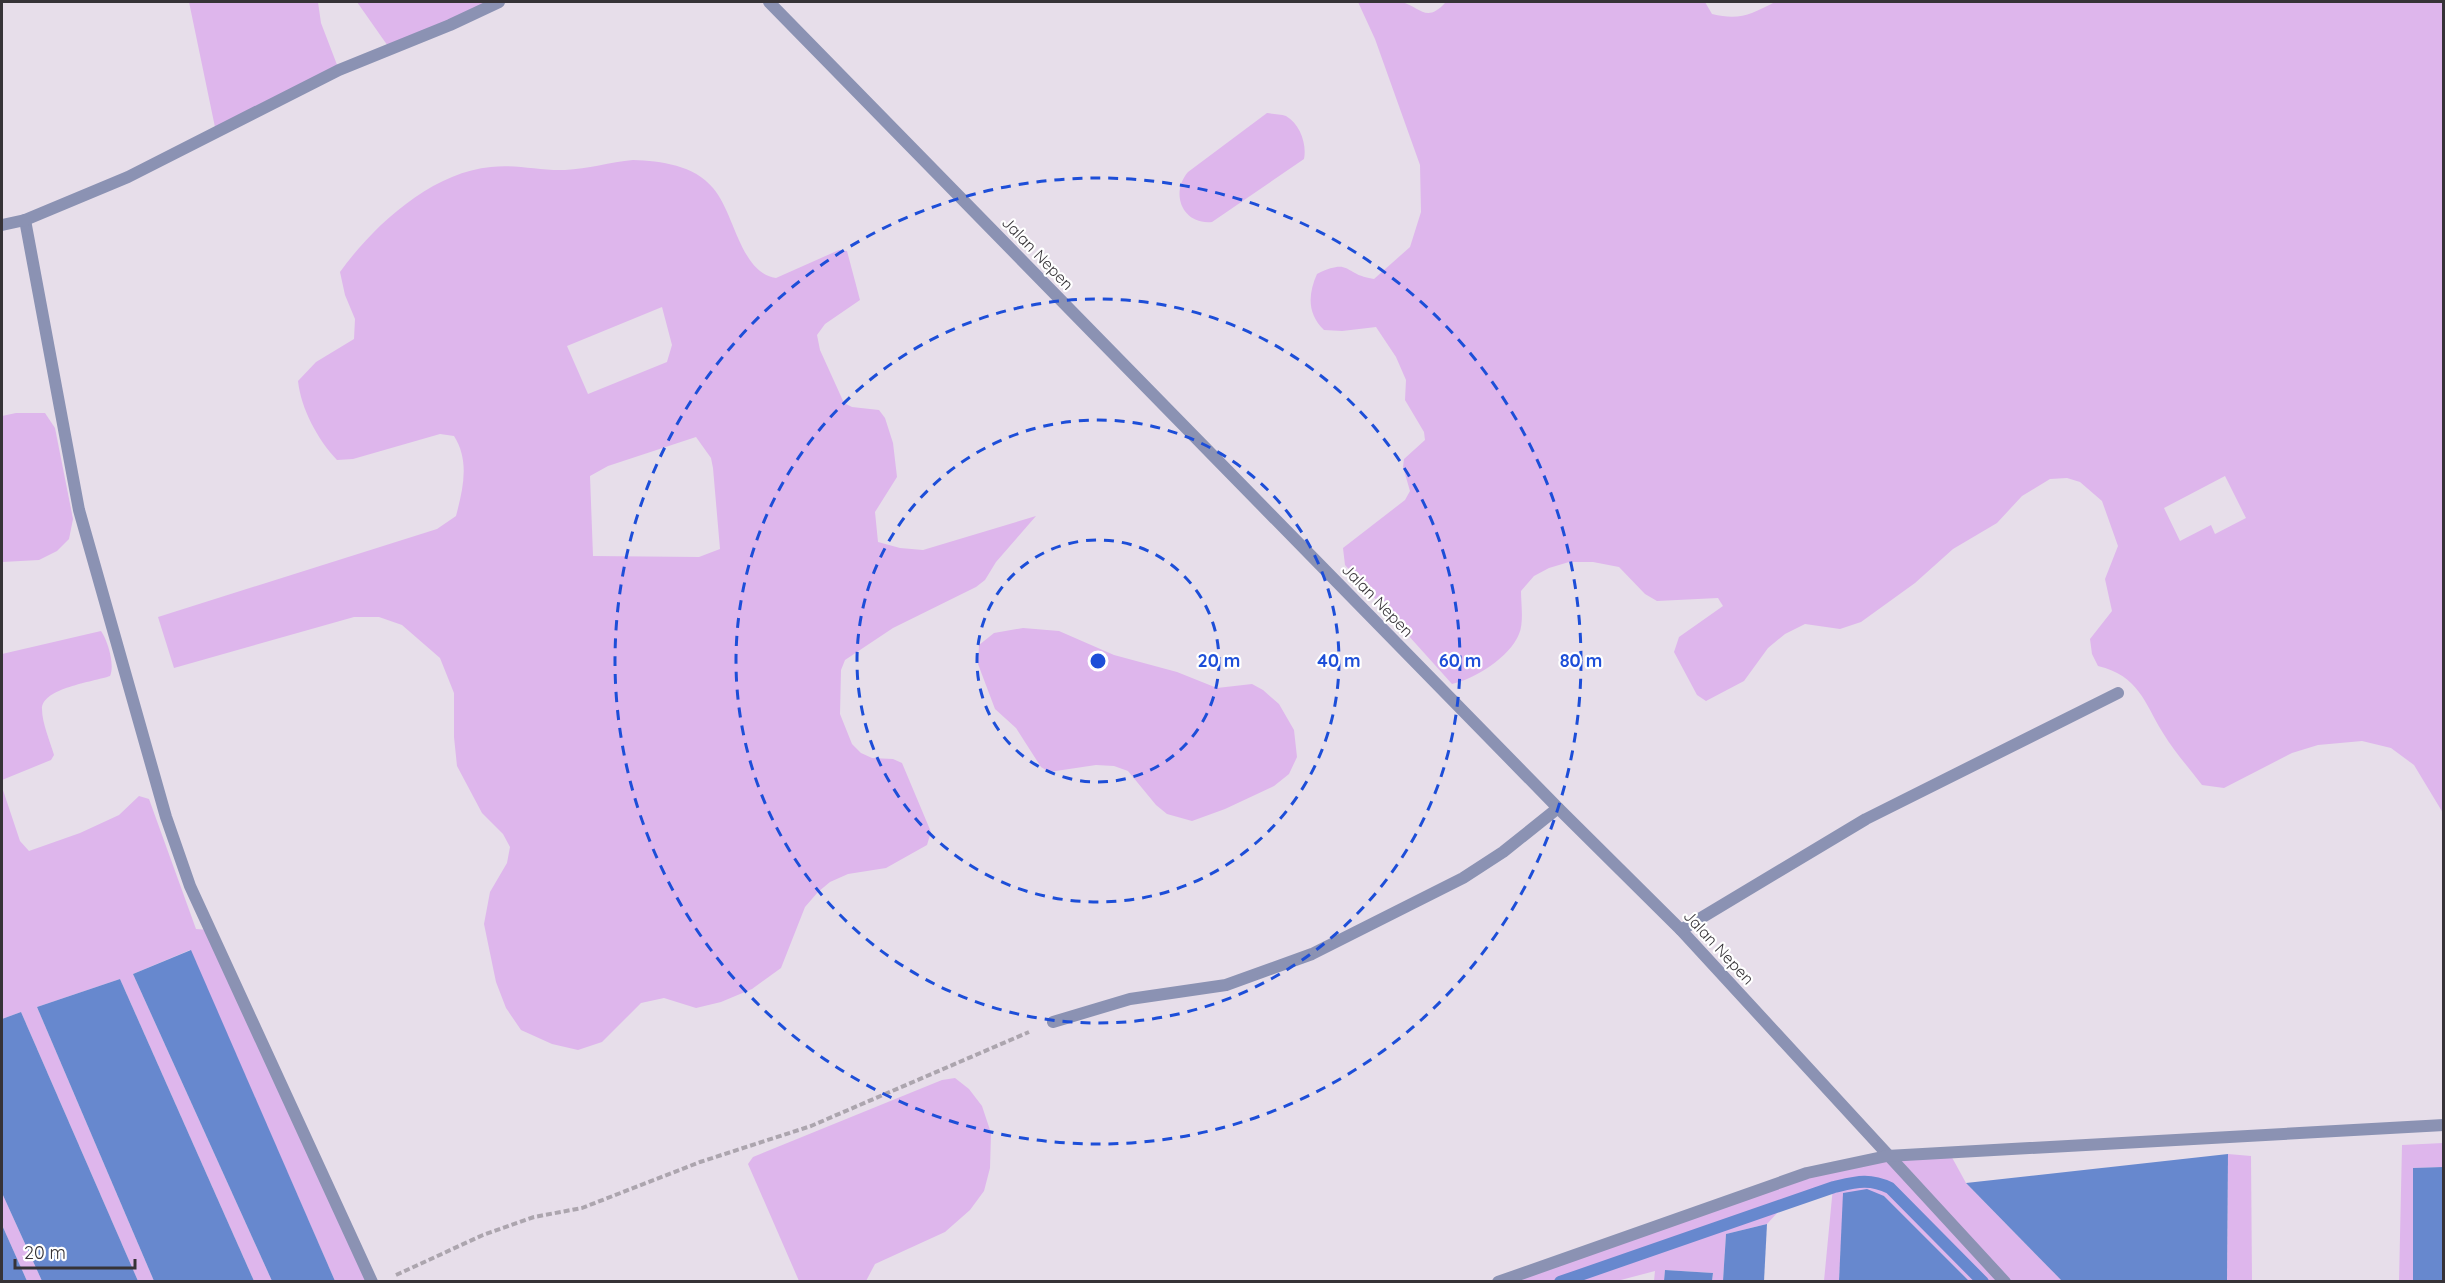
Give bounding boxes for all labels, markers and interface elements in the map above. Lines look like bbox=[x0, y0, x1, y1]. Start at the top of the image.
street label: Jalan Nepen bbox=[998, 212, 1078, 294]
street label: Jalan Nepen bbox=[1338, 559, 1418, 641]
text: 20 m bbox=[1198, 649, 1240, 672]
text: 40 m bbox=[1317, 649, 1361, 672]
text: 60 m bbox=[1439, 649, 1481, 672]
text: 80 m bbox=[1560, 649, 1602, 672]
centre of rings bbox=[1088, 651, 1108, 671]
street label: Jalan Nepen bbox=[1679, 906, 1759, 988]
scale bar bbox=[15, 1232, 135, 1270]
text: 20 m bbox=[24, 1241, 66, 1264]

